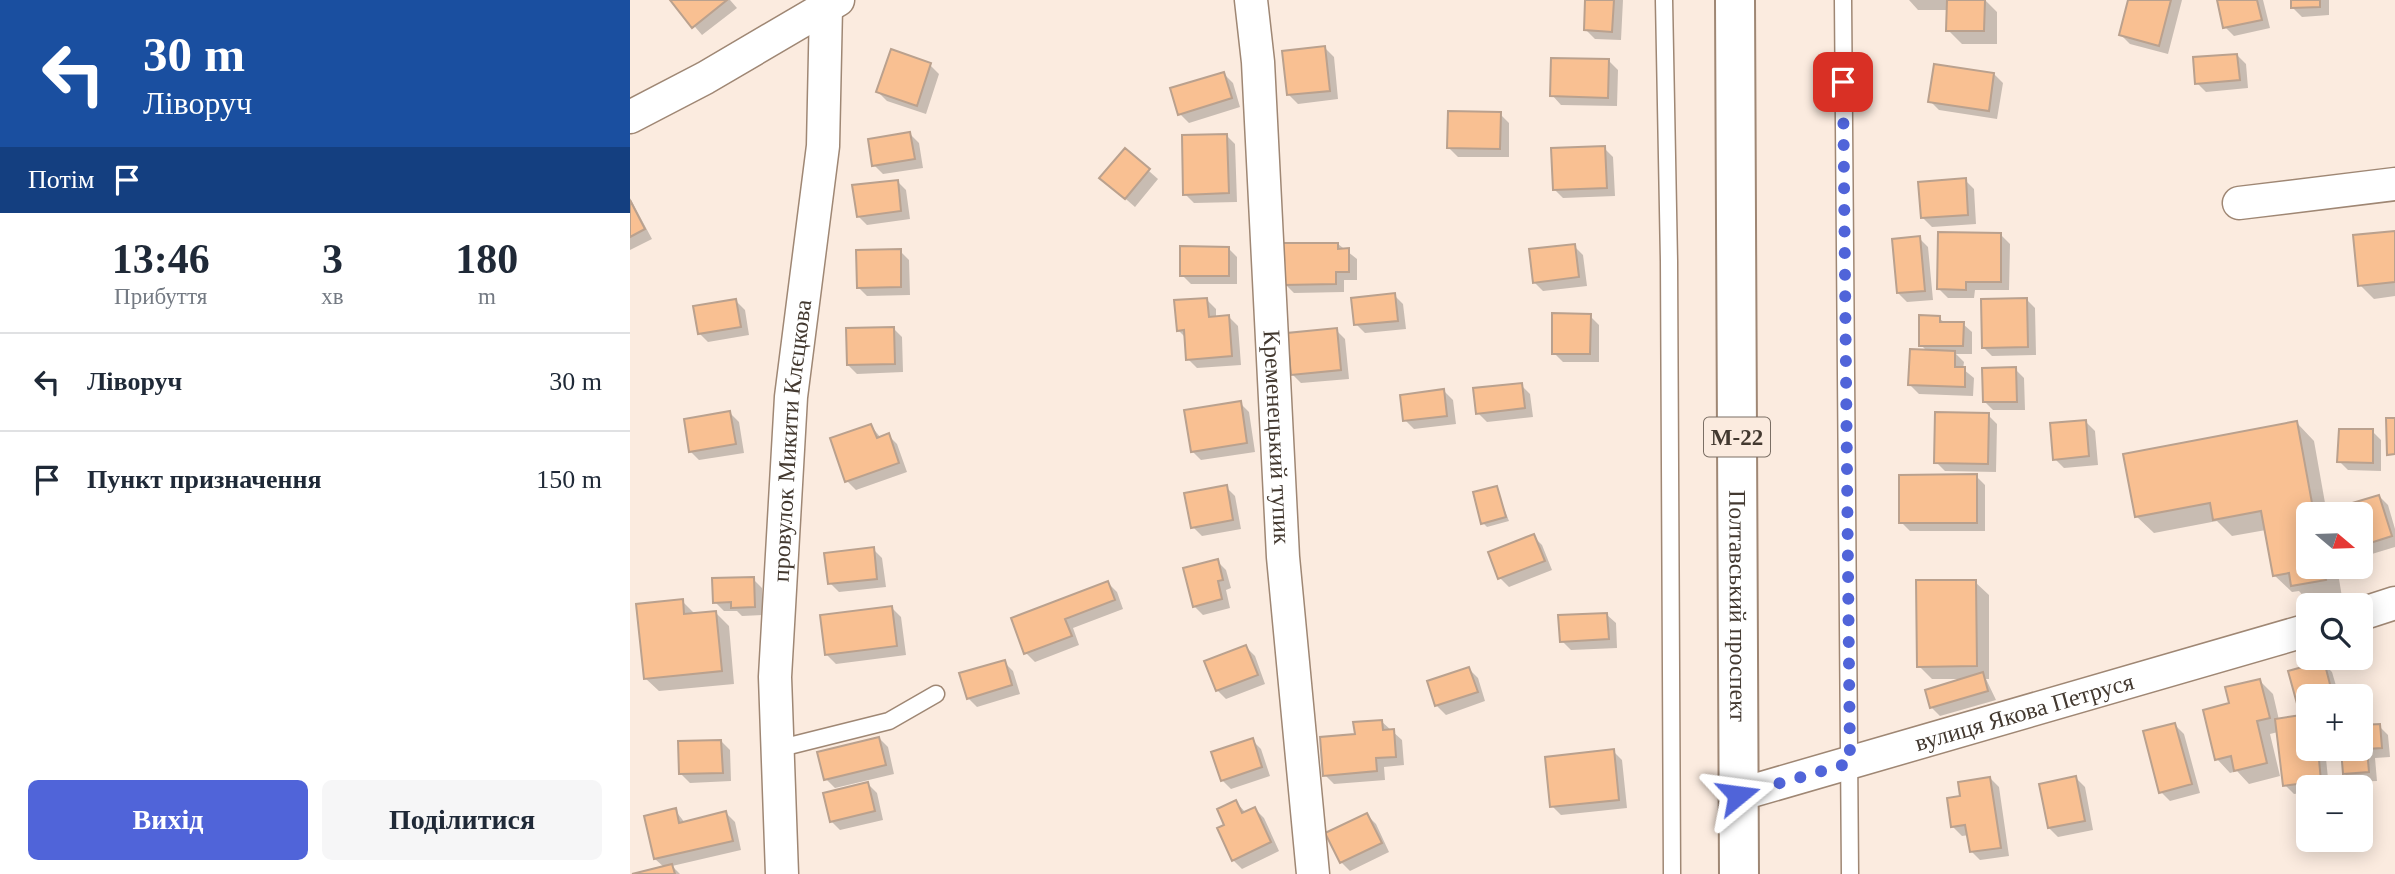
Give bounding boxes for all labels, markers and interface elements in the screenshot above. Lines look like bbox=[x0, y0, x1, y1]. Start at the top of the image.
text: 30 m bbox=[143, 27, 245, 82]
icon: left bbox=[28, 28, 119, 119]
pin bbox=[1813, 52, 1873, 112]
icon: arrive bbox=[1824, 63, 1862, 101]
text: Ліворуч bbox=[143, 85, 252, 121]
icon: arrive bbox=[108, 161, 146, 199]
text: Потім bbox=[28, 165, 94, 194]
text: 13:46 bbox=[112, 236, 210, 282]
text: 3 bbox=[322, 236, 343, 282]
text: 180 bbox=[455, 236, 518, 282]
text: Прибуття bbox=[114, 284, 207, 309]
text: хв bbox=[321, 284, 344, 309]
text: m bbox=[478, 284, 496, 309]
street label: провулок Микити Клєцкова bbox=[767, 298, 816, 583]
street label: Кременецький тупик bbox=[1259, 329, 1295, 545]
icon: left bbox=[28, 363, 66, 401]
text: Ліворуч bbox=[87, 367, 182, 396]
text: 30 m bbox=[549, 367, 602, 396]
road number: М-22 bbox=[1704, 418, 1770, 457]
icon: arrive bbox=[28, 461, 66, 499]
text: Пункт призначення bbox=[87, 465, 322, 494]
text: 150 m bbox=[536, 465, 602, 494]
street label: Полтавський проспект bbox=[1724, 490, 1751, 723]
north arrow bbox=[2296, 502, 2373, 579]
map controls bbox=[2296, 502, 2373, 852]
button: search bbox=[2296, 593, 2373, 670]
street label: вулиця Якова Петруся bbox=[1912, 668, 2137, 756]
button: + bbox=[2296, 684, 2373, 761]
position arrow bbox=[1701, 758, 1775, 832]
button: − bbox=[2296, 775, 2373, 852]
button: Вихід bbox=[28, 780, 308, 860]
button: Поділитися bbox=[322, 780, 602, 860]

